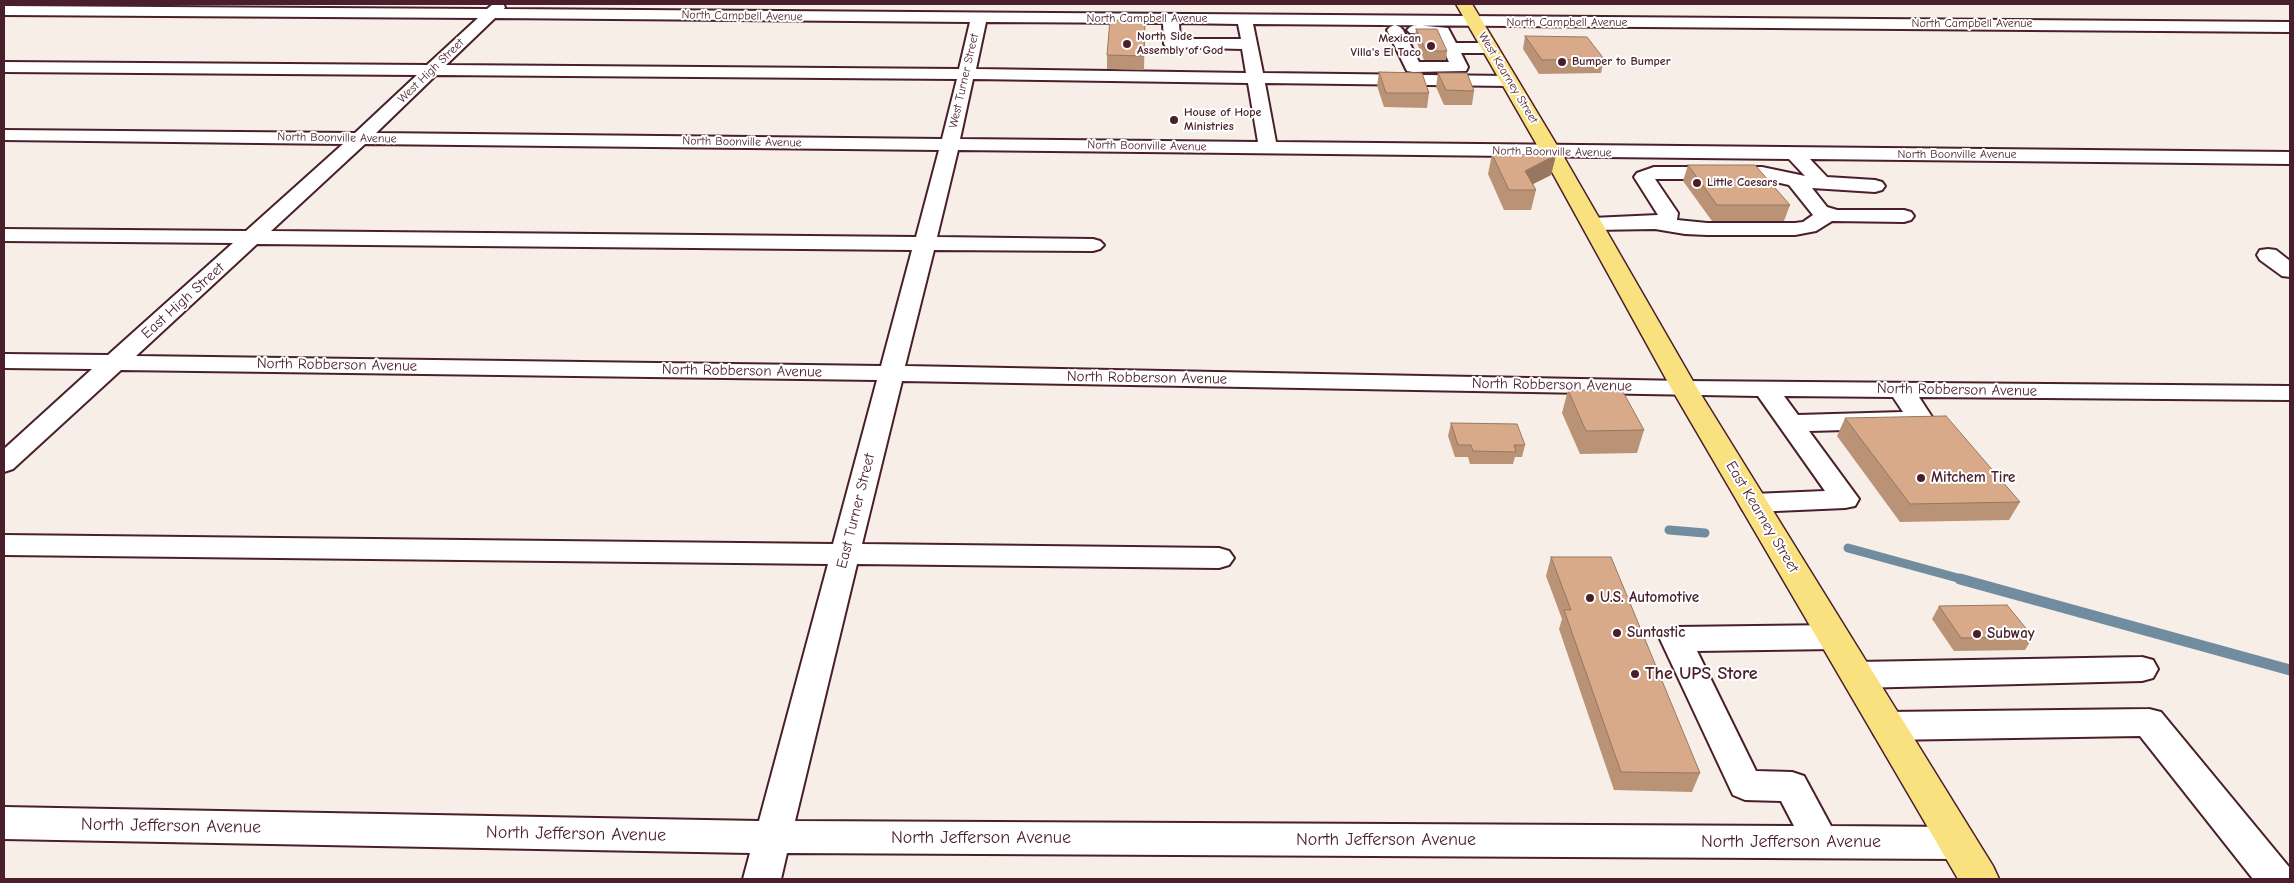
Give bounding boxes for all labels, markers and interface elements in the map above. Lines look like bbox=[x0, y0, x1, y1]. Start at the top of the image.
street label: North Campbell Avenue bbox=[681, 8, 803, 24]
street label: North Campbell Avenue bbox=[1087, 12, 1207, 26]
street label: North Campbell Avenue bbox=[1507, 16, 1627, 30]
street label: North Campbell Avenue bbox=[1912, 17, 2032, 31]
place label: North Side Assembly of God bbox=[1137, 30, 1223, 58]
street label: West Kearney Street bbox=[1475, 30, 1541, 126]
street label: West Turner Street bbox=[946, 32, 982, 130]
place label: Mexican Villa's El Taco bbox=[1351, 32, 1421, 60]
street label: West High Street bbox=[395, 36, 467, 106]
marker: North Side Assembly of God bbox=[1121, 38, 1133, 50]
marker: Mexican Villa's El Taco bbox=[1425, 40, 1437, 52]
place label: Bumper to Bumper bbox=[1572, 55, 1671, 69]
marker: Bumper to Bumper bbox=[1556, 56, 1568, 68]
place label: House of Hope Ministries bbox=[1184, 106, 1261, 134]
marker: House of Hope Ministries bbox=[1168, 114, 1180, 126]
street label: North Boonville Avenue bbox=[277, 130, 397, 146]
street label: North Boonville Avenue bbox=[682, 134, 802, 150]
street label: North Boonville Avenue bbox=[1087, 138, 1207, 154]
street label: North Boonville Avenue bbox=[1492, 144, 1612, 160]
street label: North Boonville Avenue bbox=[1897, 148, 2017, 162]
place label: Little Caesars bbox=[1707, 176, 1777, 190]
marker: Little Caesars bbox=[1691, 177, 1703, 189]
street label: East High Street bbox=[138, 259, 228, 343]
street label: North Robberson Avenue bbox=[257, 355, 417, 375]
street label: North Robberson Avenue bbox=[662, 361, 822, 381]
street label: North Robberson Avenue bbox=[1067, 368, 1227, 388]
street label: North Robberson Avenue bbox=[1472, 375, 1632, 395]
street label: North Robberson Avenue bbox=[1877, 380, 2037, 400]
street label: East Turner Street bbox=[833, 452, 879, 570]
street label: East Kearney Street bbox=[1722, 458, 1802, 576]
place label: Mitchem Tire bbox=[1931, 469, 2015, 487]
marker: Mitchem Tire bbox=[1915, 472, 1927, 484]
place label: U.S. Automotive bbox=[1600, 589, 1699, 607]
marker: U.S. Automotive bbox=[1584, 592, 1596, 604]
place label: Suntastic bbox=[1627, 624, 1685, 642]
place label: Subway bbox=[1987, 625, 2035, 643]
marker: Suntastic bbox=[1611, 627, 1623, 639]
marker: Subway bbox=[1971, 628, 1983, 640]
place label: The UPS Store bbox=[1645, 663, 1758, 685]
marker: The UPS Store bbox=[1629, 668, 1641, 680]
street label: North Jefferson Avenue bbox=[81, 814, 261, 838]
street label: North Jefferson Avenue bbox=[486, 822, 666, 846]
street label: North Jefferson Avenue bbox=[891, 827, 1071, 849]
street label: North Jefferson Avenue bbox=[1296, 829, 1476, 851]
street label: North Jefferson Avenue bbox=[1701, 831, 1881, 853]

